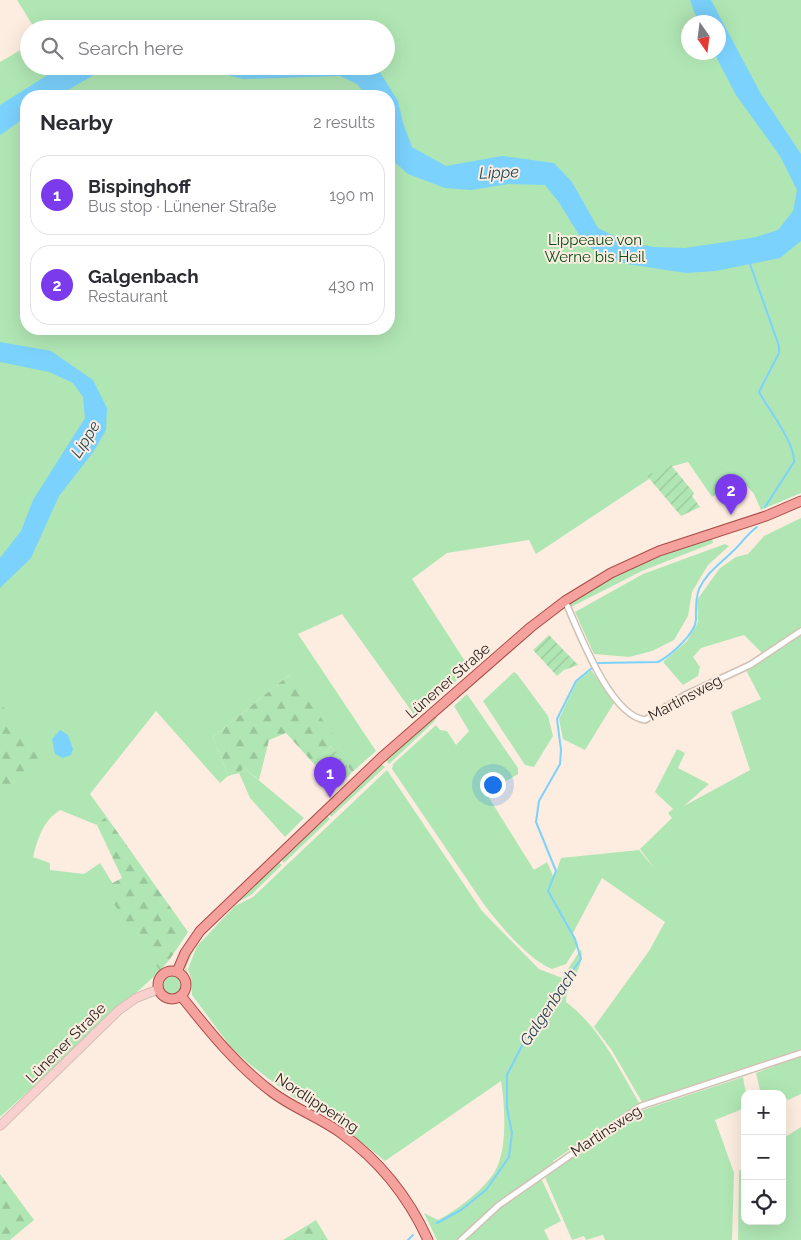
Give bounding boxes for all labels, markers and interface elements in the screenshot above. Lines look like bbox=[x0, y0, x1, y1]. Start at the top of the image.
north arrow bbox=[681, 15, 726, 60]
search box bbox=[20, 20, 395, 75]
icon: search bbox=[38, 34, 66, 62]
text: Search here bbox=[78, 37, 184, 59]
text: Nearby bbox=[40, 110, 113, 135]
text: 2 results bbox=[313, 113, 375, 132]
water label: Lippe bbox=[479, 162, 520, 183]
text: Bispinghoff bbox=[88, 175, 191, 197]
text: 1 bbox=[53, 186, 61, 205]
text: 190 m bbox=[329, 186, 374, 205]
text: Bus stop · Lünener Straße bbox=[88, 197, 277, 216]
park label: Lippeaue von Werne bis Heil bbox=[545, 231, 646, 266]
text: Galgenbach bbox=[88, 265, 199, 287]
text: 2 bbox=[52, 276, 62, 295]
text: 430 m bbox=[328, 276, 374, 295]
text: Restaurant bbox=[88, 287, 168, 306]
water label: Lippe bbox=[67, 417, 104, 461]
pin: 2 bbox=[715, 474, 747, 515]
street label: Lünener Straße bbox=[402, 639, 494, 723]
street label: Martinsweg bbox=[645, 671, 725, 725]
pin: 1 bbox=[314, 757, 346, 798]
your location bbox=[480, 772, 506, 798]
water label: Galgenbach bbox=[516, 965, 581, 1049]
street label: Lünener Straße bbox=[22, 999, 110, 1087]
street label: Nordlippering bbox=[272, 1069, 362, 1137]
map controls bbox=[741, 1090, 786, 1225]
button: + bbox=[741, 1090, 786, 1135]
street label: Martinsweg bbox=[567, 1101, 645, 1161]
button: − bbox=[741, 1135, 786, 1180]
button: locate bbox=[741, 1180, 786, 1225]

